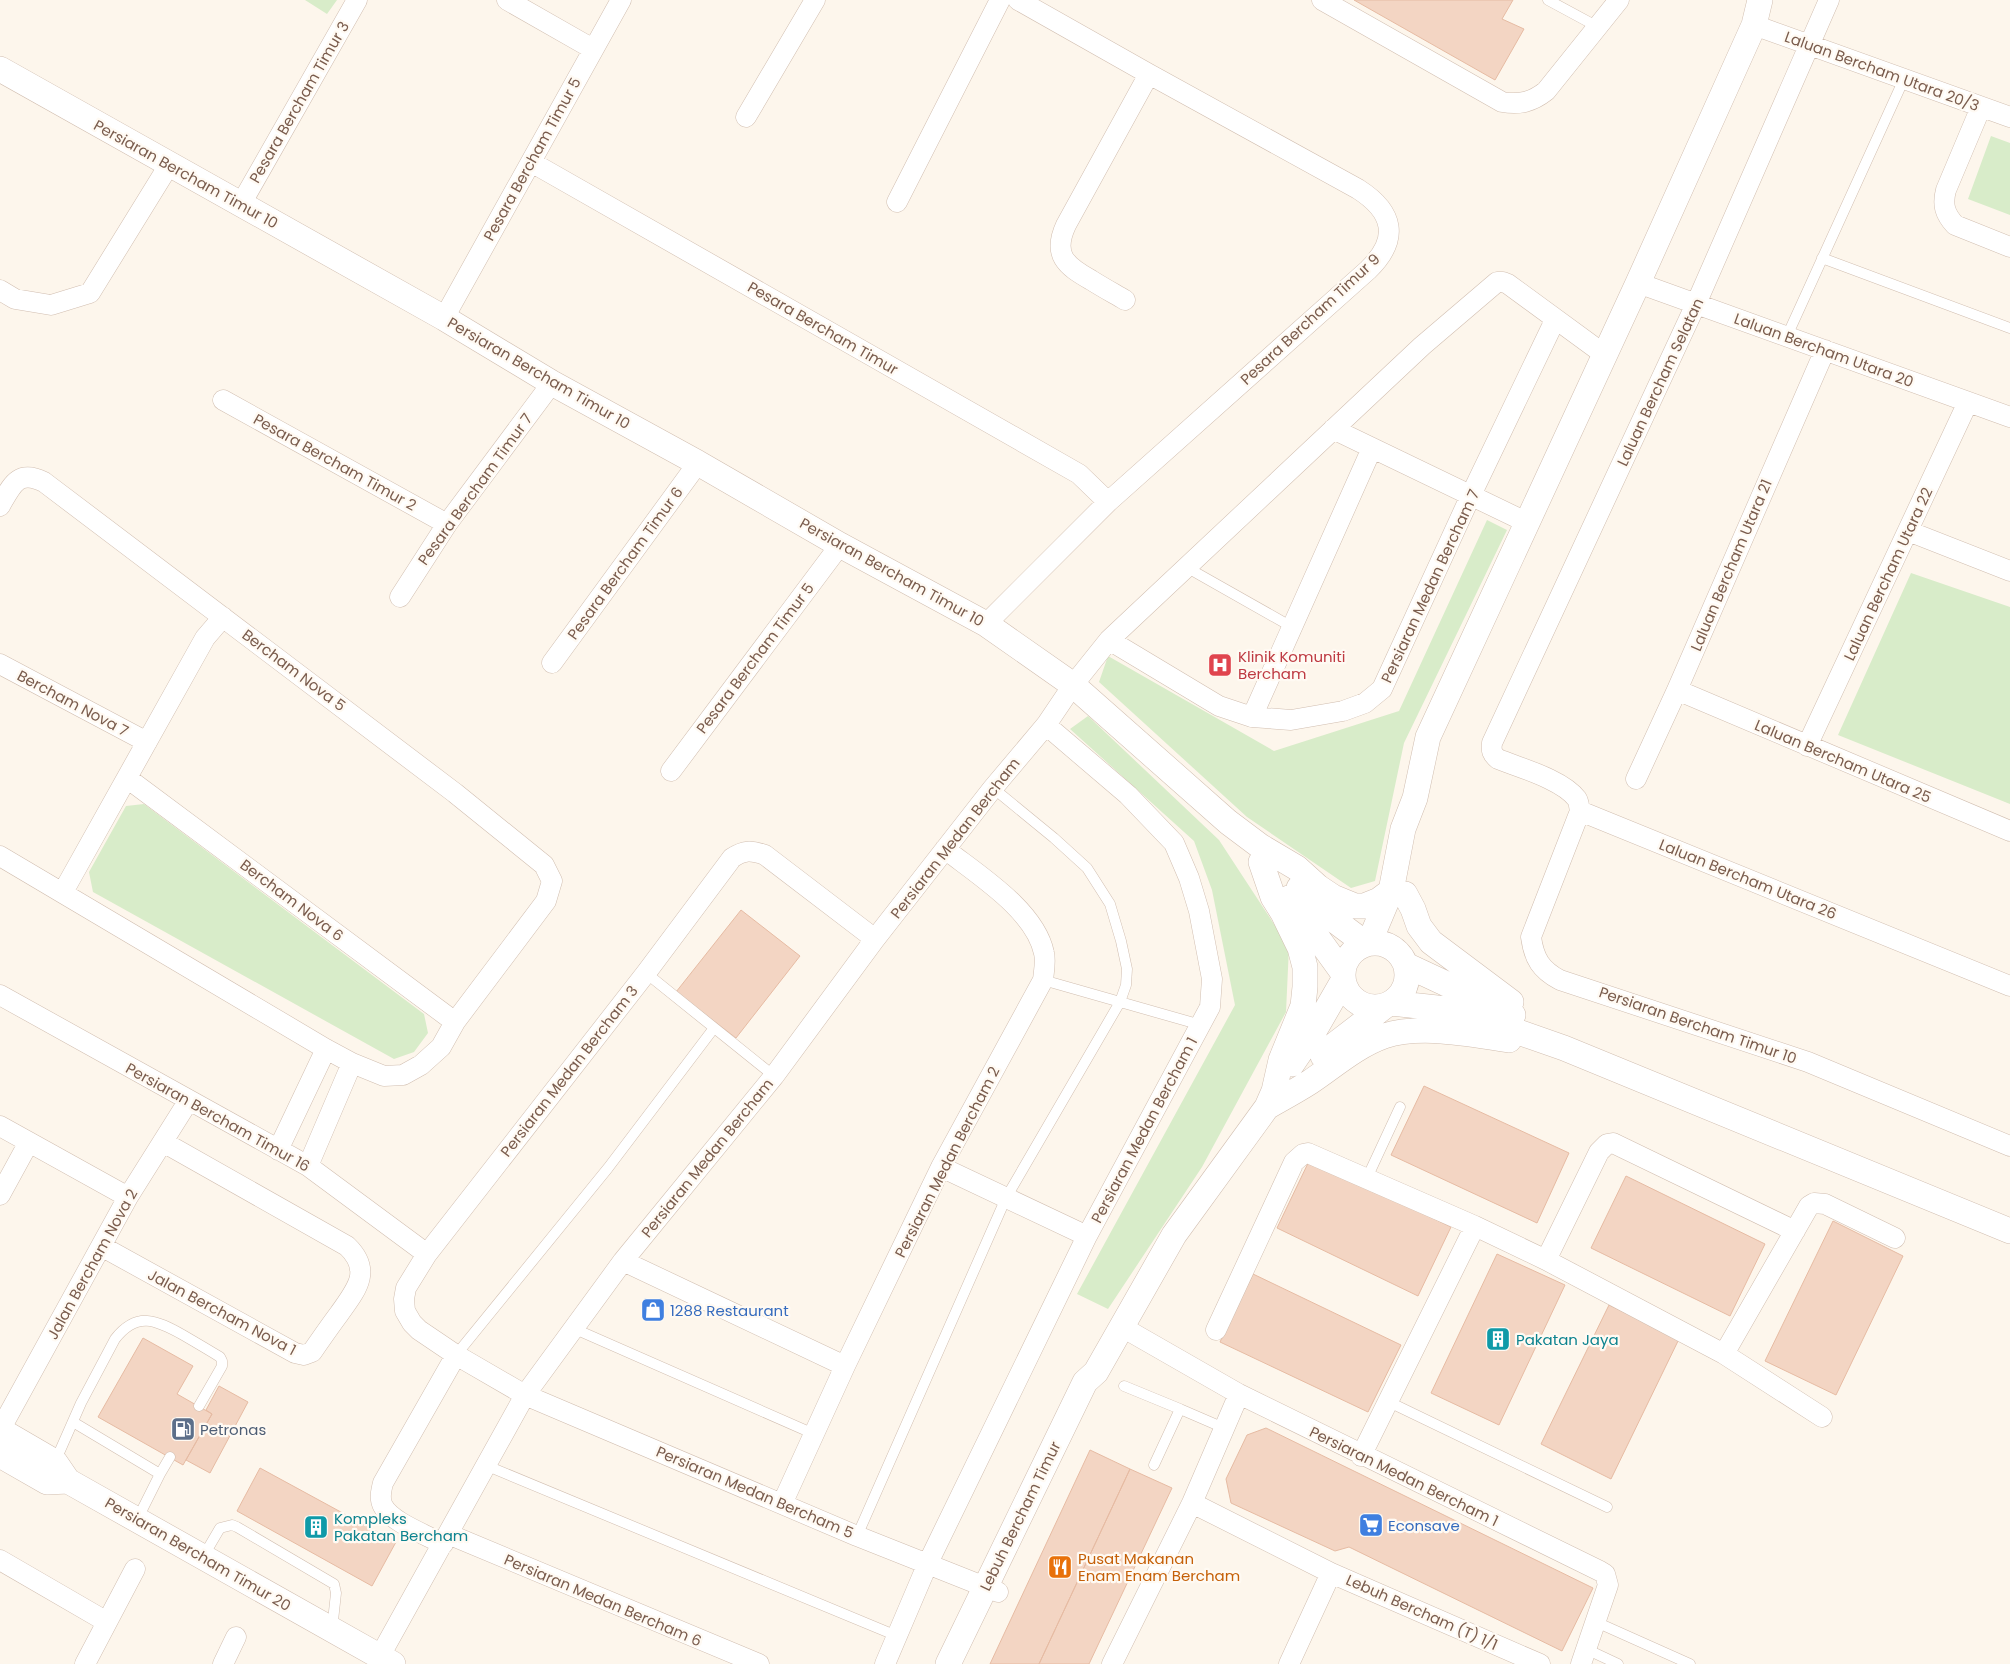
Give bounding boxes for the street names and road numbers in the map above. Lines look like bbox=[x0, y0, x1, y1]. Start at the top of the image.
street label: Pesara Bercham Timur 3 bbox=[244, 17, 354, 187]
street label: Laluan Bercham Utara 20/3 bbox=[1782, 26, 1982, 116]
street label: Pesara Bercham Timur 5 bbox=[478, 73, 586, 245]
street label: Persiaran Bercham Timur 10 bbox=[90, 114, 282, 234]
street label: Pesara Bercham Timur 9 bbox=[1236, 249, 1384, 389]
street label: Pesara Bercham Timur bbox=[744, 276, 902, 380]
street label: Laluan Bercham Selatan bbox=[1612, 295, 1708, 469]
street label: Laluan Bercham Utara 20 bbox=[1731, 308, 1917, 392]
street label: Persiaran Bercham Timur 10 bbox=[444, 312, 634, 434]
street label: Pesara Bercham Timur 2 bbox=[250, 408, 420, 516]
street label: Pesara Bercham Timur 7 bbox=[413, 409, 537, 569]
street label: Laluan Bercham Utara 21 bbox=[1685, 476, 1777, 654]
street label: Pesara Bercham Timur 6 bbox=[562, 482, 688, 644]
street label: Laluan Bercham Utara 22 bbox=[1839, 484, 1937, 664]
street label: Persiaran Medan Bercham 7 bbox=[1376, 486, 1484, 686]
street label: Persiaran Bercham Timur 10 bbox=[796, 512, 988, 632]
street label: Pesara Bercham Timur 5 bbox=[691, 578, 819, 738]
street label: Bercham Nova 5 bbox=[238, 624, 350, 716]
street label: Bercham Nova 7 bbox=[14, 665, 132, 741]
street label: Laluan Bercham Utara 25 bbox=[1752, 714, 1934, 808]
street label: Persiaran Medan Bercham bbox=[885, 753, 1025, 923]
street label: Laluan Bercham Utara 26 bbox=[1656, 834, 1840, 924]
street label: Bercham Nova 6 bbox=[236, 854, 348, 946]
street label: Persiaran Medan Bercham 3 bbox=[495, 981, 643, 1161]
street label: Persiaran Bercham Timur 10 bbox=[1596, 981, 1800, 1069]
street label: Persiaran Medan Bercham 1 bbox=[1086, 1033, 1202, 1227]
street label: Persiaran Bercham Timur 16 bbox=[122, 1057, 314, 1177]
street label: Persiaran Medan Bercham 2 bbox=[890, 1063, 1004, 1261]
street label: Persiaran Medan Bercham bbox=[636, 1074, 778, 1242]
street label: Jalan Bercham Nova 2 bbox=[42, 1185, 142, 1343]
street label: Jalan Bercham Nova 1 bbox=[144, 1264, 300, 1360]
street label: Persiaran Medan Bercham 1 bbox=[1306, 1421, 1502, 1531]
street label: Lebuh Bercham Timur bbox=[975, 1437, 1066, 1594]
street label: Persiaran Medan Bercham 5 bbox=[653, 1441, 857, 1543]
street label: Persiaran Bercham Timur 20 bbox=[101, 1492, 295, 1616]
street label: Persiaran Medan Bercham 6 bbox=[501, 1549, 705, 1651]
street label: Lebuh Bercham (T) 1/1 bbox=[1343, 1569, 1501, 1655]

